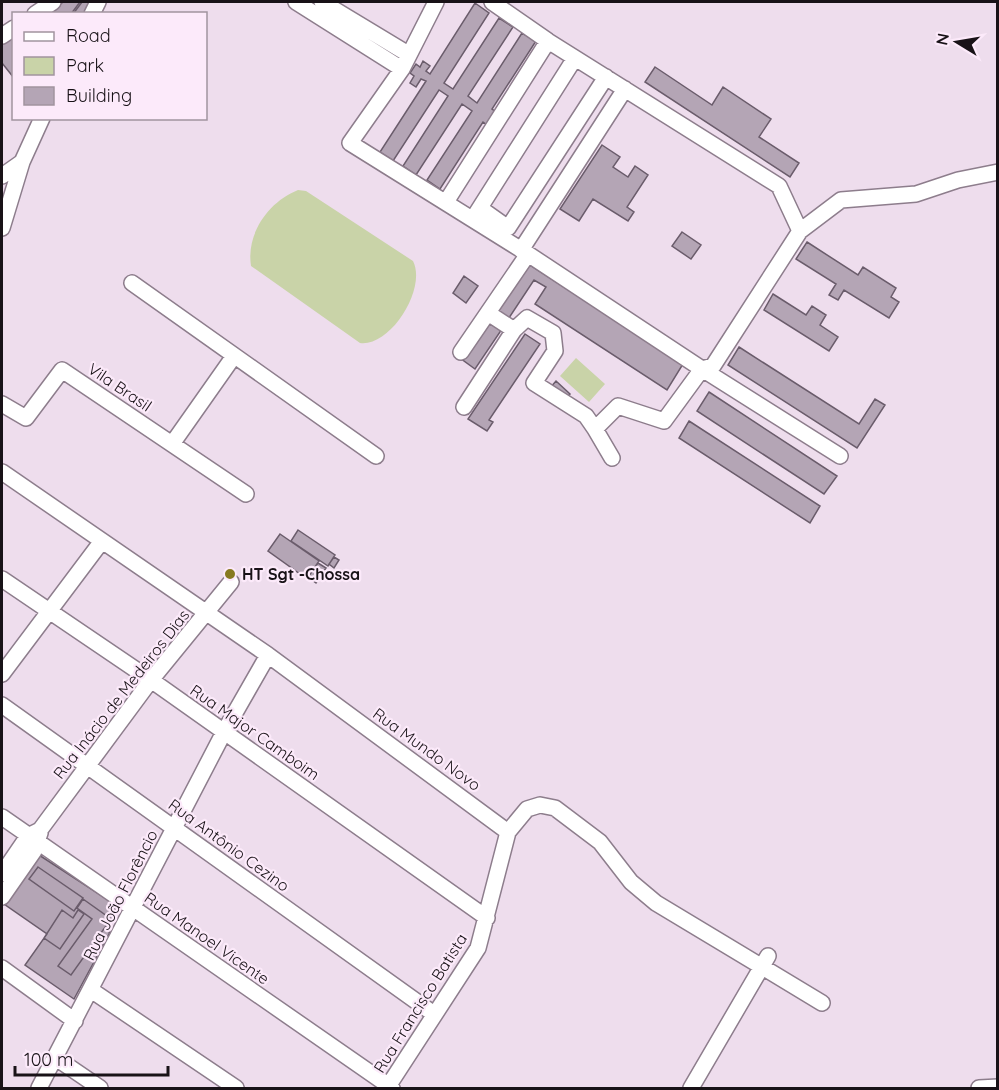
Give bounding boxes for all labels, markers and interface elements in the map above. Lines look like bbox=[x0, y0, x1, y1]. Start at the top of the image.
legend bbox=[12, 12, 207, 120]
north arrow bbox=[927, 12, 987, 72]
text: Road bbox=[66, 24, 111, 47]
text: N bbox=[931, 31, 953, 47]
text: Park bbox=[66, 54, 104, 77]
text: Building bbox=[66, 84, 132, 107]
street label: Vila Brasil bbox=[84, 358, 156, 416]
place label: HT Sgt -Chossa bbox=[242, 564, 360, 584]
marker: HT Sgt -Chossa bbox=[223, 567, 237, 581]
street label: Rua Inácio de Medeiros Dias bbox=[49, 605, 193, 783]
street label: Rua Major Camboim bbox=[186, 680, 324, 784]
street label: Rua Mundo Novo bbox=[369, 703, 485, 795]
street label: Rua Antônio Cezino bbox=[165, 794, 293, 896]
street label: Rua João Florêncio bbox=[78, 826, 162, 964]
street label: Rua Manoel Vicente bbox=[141, 887, 273, 989]
street label: Rua Francisco Batista bbox=[369, 930, 471, 1076]
scale bar bbox=[15, 1039, 168, 1077]
text: 100 m bbox=[24, 1048, 73, 1071]

